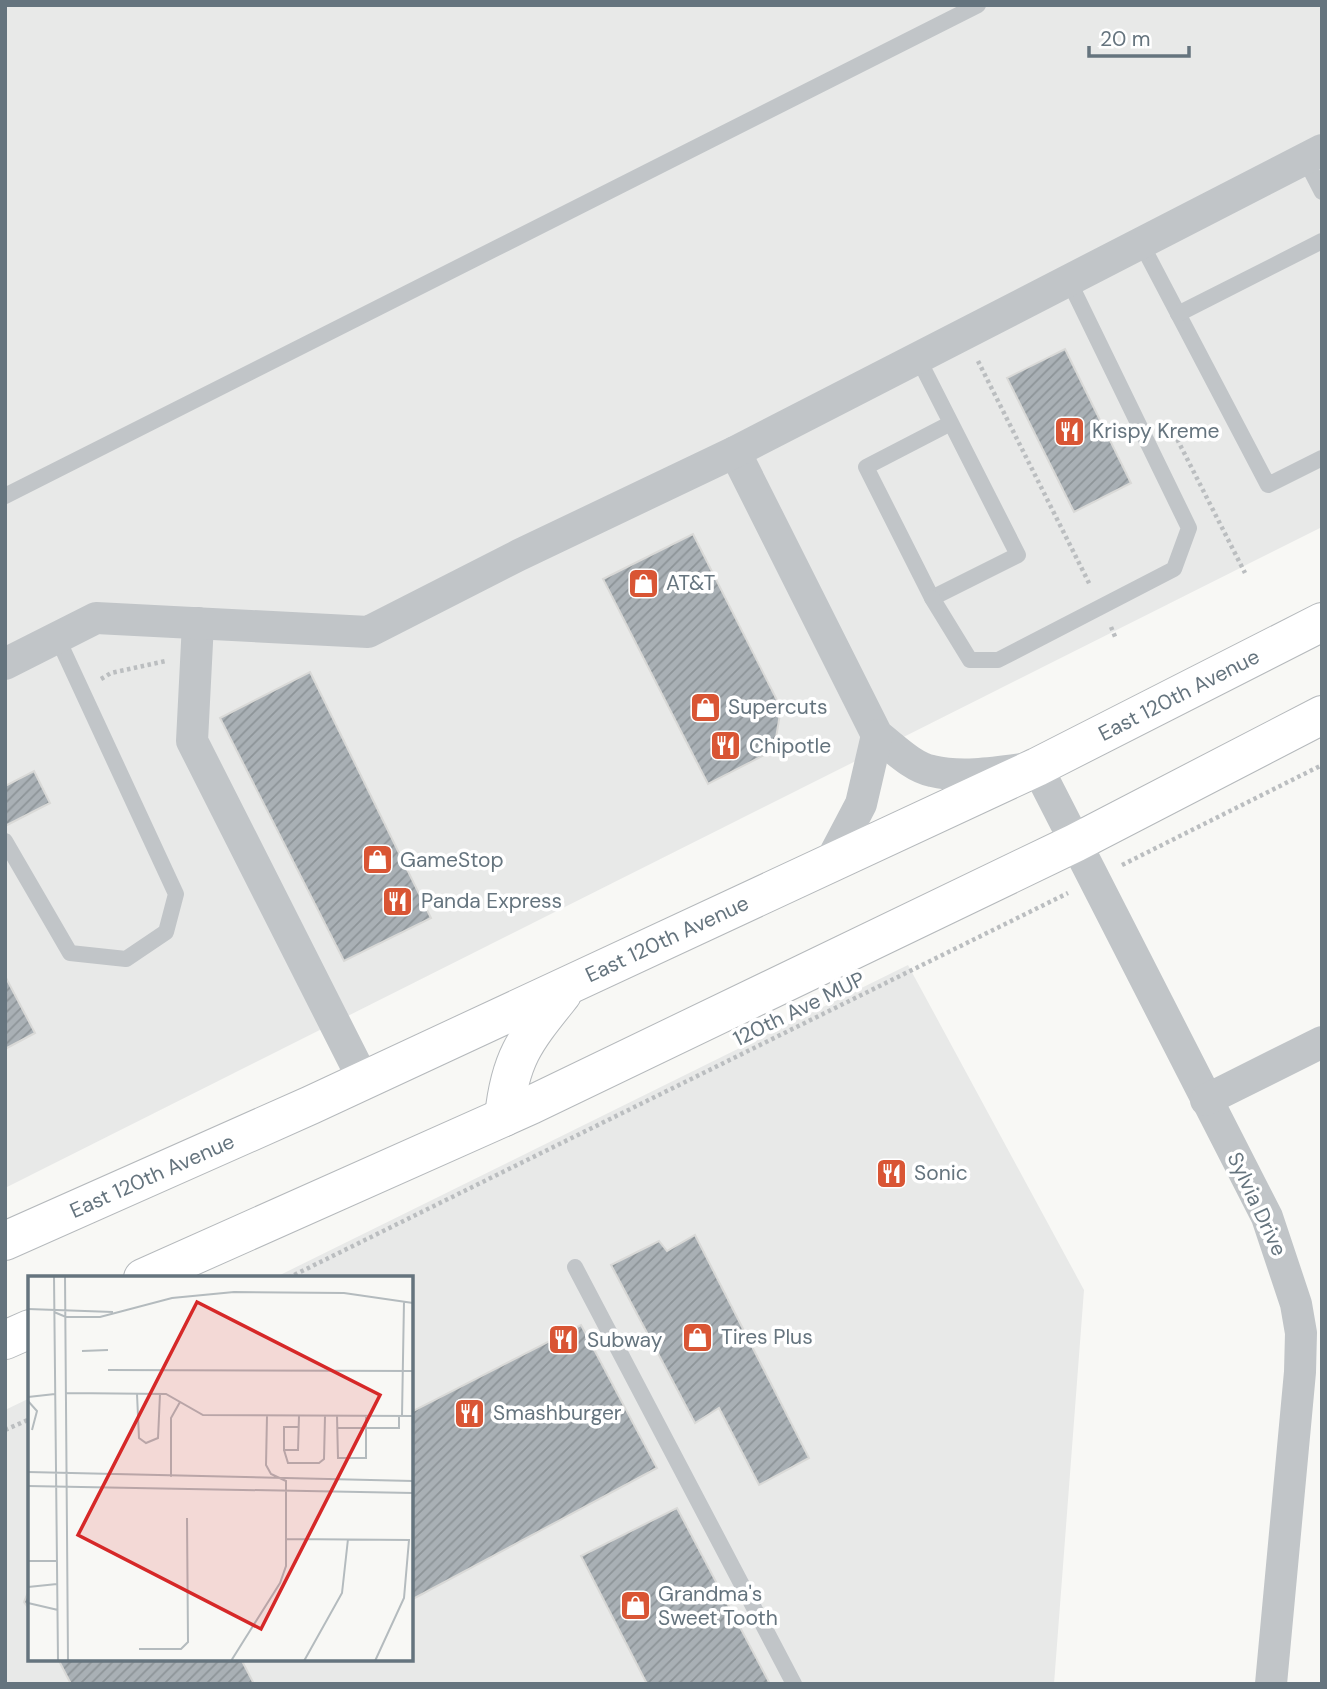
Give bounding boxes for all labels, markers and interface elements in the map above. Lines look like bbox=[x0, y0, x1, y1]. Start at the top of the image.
scale bar bbox=[1089, 14, 1189, 58]
text: 20 m bbox=[1100, 25, 1151, 53]
restaurant icon: Krispy Kreme bbox=[1052, 414, 1086, 448]
place label: Krispy Kreme bbox=[1092, 417, 1219, 445]
shop icon: AT&T bbox=[626, 566, 660, 600]
place label: AT&T bbox=[666, 569, 716, 597]
street label: East 120th Avenue bbox=[1094, 642, 1264, 748]
shop icon: Supercuts bbox=[688, 690, 722, 724]
place label: Supercuts bbox=[728, 693, 827, 721]
restaurant icon: Chipotle bbox=[709, 729, 743, 763]
place label: Chipotle bbox=[749, 732, 831, 760]
shop icon: GameStop bbox=[360, 843, 394, 877]
place label: GameStop bbox=[400, 846, 504, 874]
restaurant icon: Panda Express bbox=[381, 884, 415, 918]
place label: Panda Express bbox=[421, 887, 562, 915]
street label: East 120th Avenue bbox=[581, 889, 753, 989]
street label: 120th Ave MUP bbox=[728, 965, 870, 1053]
street label: East 120th Avenue bbox=[65, 1127, 239, 1225]
street label: Sylvia Drive bbox=[1221, 1148, 1293, 1260]
restaurant icon: Sonic bbox=[874, 1156, 908, 1190]
place label: Sonic bbox=[914, 1159, 968, 1187]
inset map bbox=[28, 1276, 413, 1661]
shop icon: Tires Plus bbox=[681, 1320, 715, 1354]
restaurant icon: Subway bbox=[547, 1323, 581, 1357]
place label: Tires Plus bbox=[721, 1323, 813, 1351]
place label: Subway bbox=[587, 1326, 663, 1354]
restaurant icon: Smashburger bbox=[453, 1396, 487, 1430]
place label: Smashburger bbox=[493, 1399, 622, 1427]
place label: Grandma's Sweet Tooth bbox=[658, 1580, 778, 1632]
shop icon: Grandma's Sweet Tooth bbox=[618, 1589, 652, 1623]

